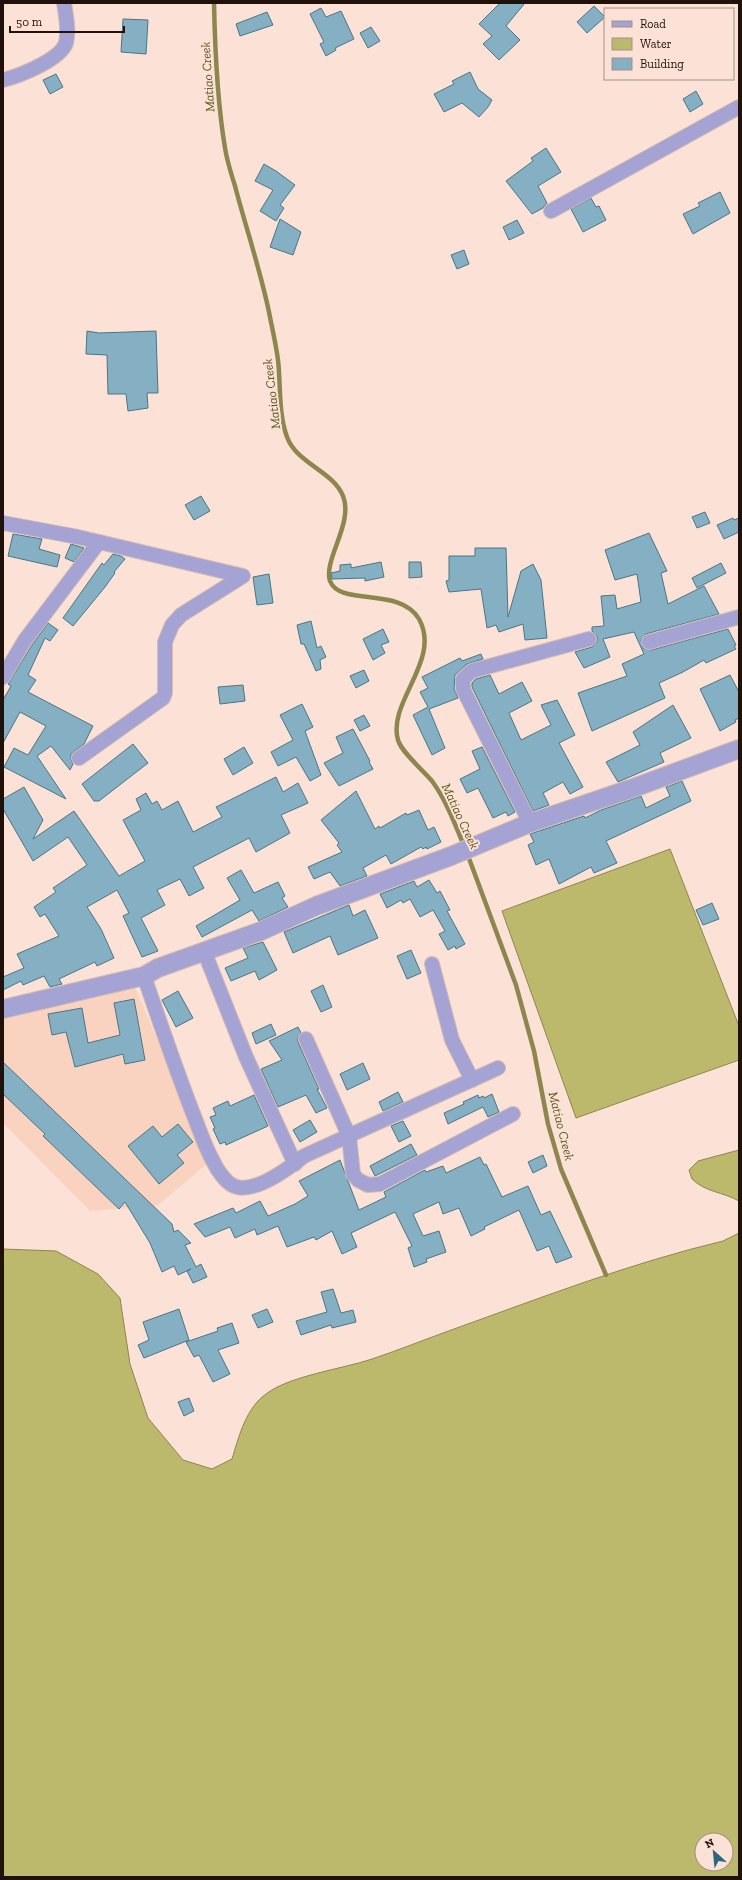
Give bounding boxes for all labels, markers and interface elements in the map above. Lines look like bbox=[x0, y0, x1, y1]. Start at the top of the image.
scale bar bbox=[10, 8, 124, 34]
legend bbox=[604, 8, 734, 80]
text: 50 m bbox=[16, 15, 43, 29]
text: Road bbox=[640, 17, 666, 31]
text: Water bbox=[640, 37, 672, 51]
water label: Matiao Creek bbox=[198, 41, 217, 113]
text: Building bbox=[640, 57, 684, 71]
water label: Matiao Creek bbox=[260, 358, 283, 430]
water label: Matiao Creek bbox=[439, 781, 482, 852]
water label: Matiao Creek bbox=[546, 1090, 577, 1162]
north arrow bbox=[694, 1832, 734, 1872]
text: N bbox=[703, 1836, 717, 1851]

